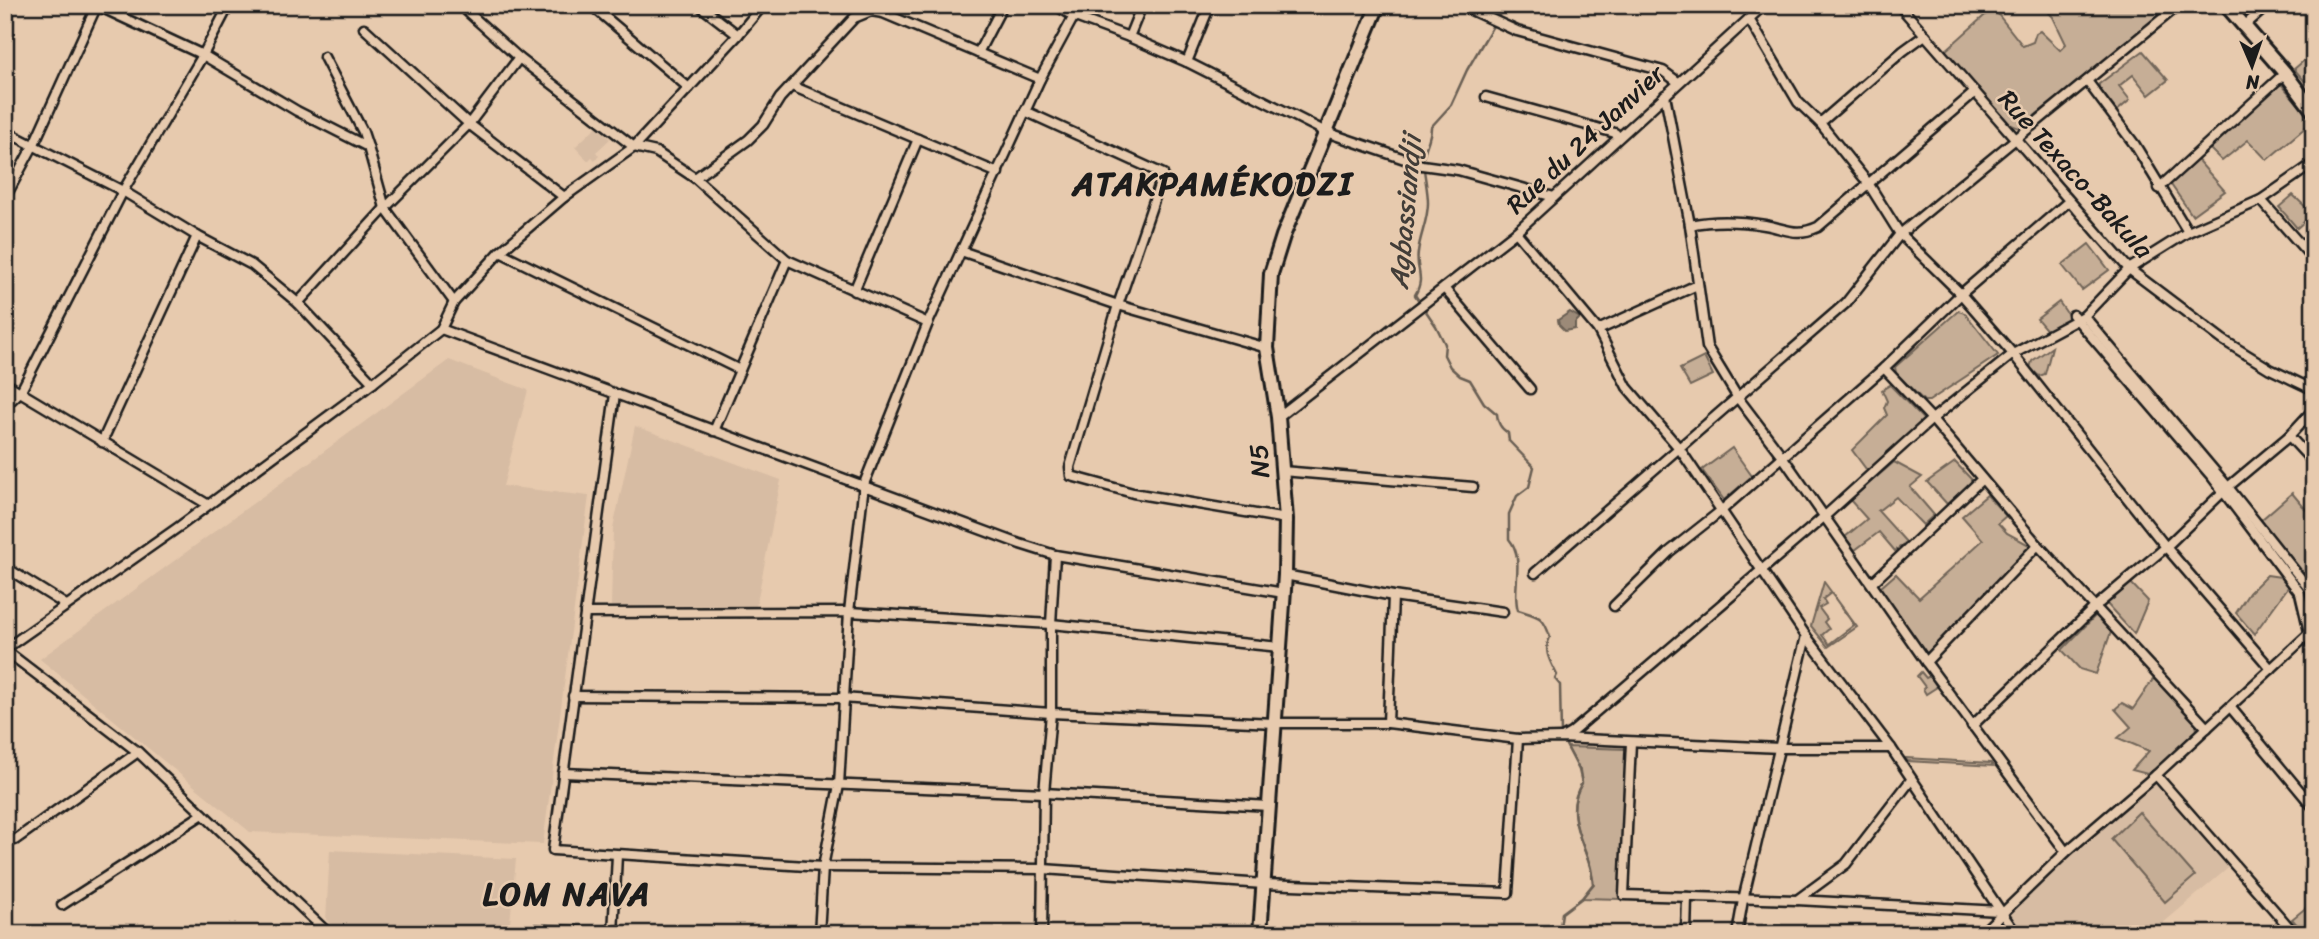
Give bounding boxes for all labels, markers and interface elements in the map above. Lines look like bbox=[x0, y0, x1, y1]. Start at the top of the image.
north arrow bbox=[2218, 32, 2288, 102]
street label: Rue du 24 Janvier bbox=[1495, 52, 1676, 225]
text: N bbox=[2245, 66, 2261, 99]
street label: Rue Texaco-Bakula bbox=[1987, 78, 2166, 270]
water label: Agbassiandji bbox=[1374, 128, 1437, 292]
district label: ATAKPAMÉKODZI bbox=[1070, 155, 1355, 213]
street label: N5 bbox=[1235, 442, 1283, 480]
district label: LOM NAVA bbox=[483, 865, 651, 923]

